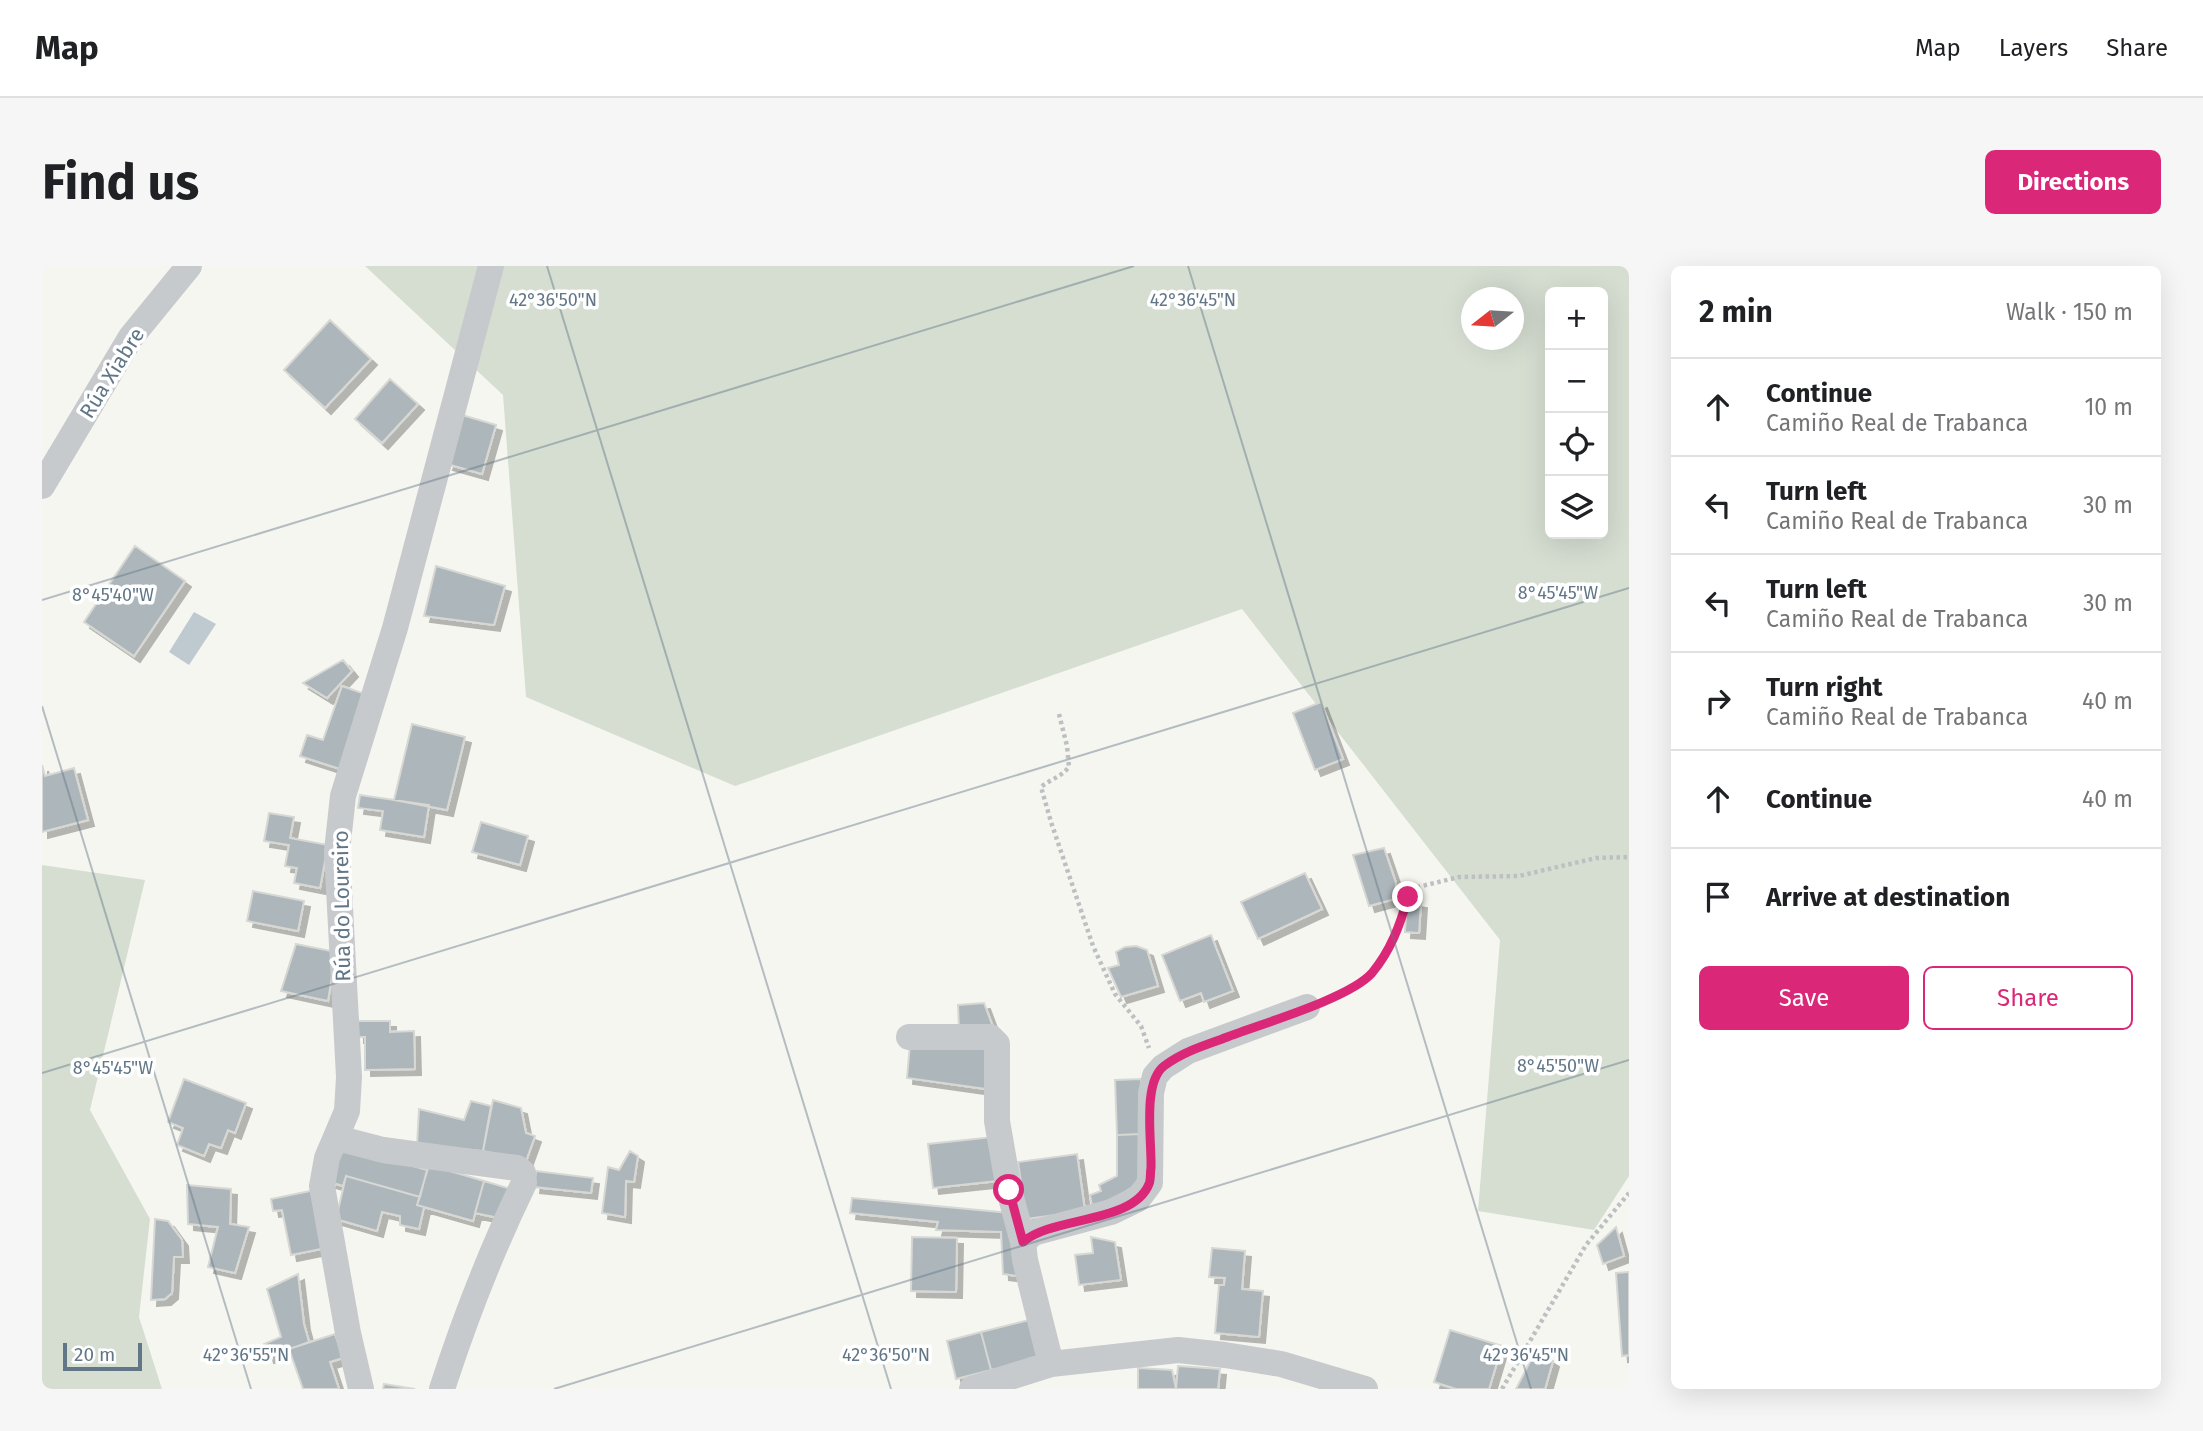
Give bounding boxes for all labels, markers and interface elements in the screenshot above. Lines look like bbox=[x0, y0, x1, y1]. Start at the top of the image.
text: Map bbox=[35, 28, 99, 68]
text: Map bbox=[1915, 34, 1961, 62]
text: Layers bbox=[1999, 34, 2068, 62]
text: Share bbox=[2106, 34, 2168, 62]
button: Directions bbox=[1985, 150, 2161, 214]
text: Find us bbox=[42, 153, 199, 212]
north arrow bbox=[1461, 287, 1524, 350]
map controls bbox=[1545, 287, 1608, 539]
button: + bbox=[1545, 287, 1608, 350]
text: 42°36'50"N bbox=[509, 289, 597, 311]
text: 42°36'45"N bbox=[1150, 289, 1236, 311]
text: 2 min bbox=[1699, 294, 1773, 330]
text: Walk · 150 m bbox=[2006, 298, 2133, 326]
street label: Rúa Xiabre bbox=[74, 323, 150, 423]
button: − bbox=[1545, 350, 1608, 413]
text: Continue bbox=[1766, 378, 1872, 409]
icon: ahead bbox=[1699, 388, 1737, 426]
text: 10 m bbox=[2084, 393, 2133, 421]
text: Camiño Real de Trabanca bbox=[1766, 409, 2028, 437]
button: locate bbox=[1545, 413, 1608, 476]
button: layers bbox=[1545, 476, 1608, 539]
text: Turn left bbox=[1766, 476, 1867, 507]
icon: left bbox=[1699, 486, 1737, 524]
text: 30 m bbox=[2083, 491, 2133, 519]
text: Camiño Real de Trabanca bbox=[1766, 507, 2028, 535]
text: Turn left bbox=[1766, 574, 1867, 605]
text: 8°45'45"W bbox=[1518, 582, 1598, 604]
text: 8°45'40"W bbox=[72, 584, 154, 606]
icon: left bbox=[1699, 584, 1737, 622]
text: 30 m bbox=[2083, 589, 2133, 617]
text: Camiño Real de Trabanca bbox=[1766, 605, 2028, 633]
text: Turn right bbox=[1766, 672, 1883, 703]
icon: right bbox=[1699, 682, 1737, 720]
text: 40 m bbox=[2082, 687, 2133, 715]
text: Camiño Real de Trabanca bbox=[1766, 703, 2028, 731]
icon: ahead bbox=[1699, 780, 1737, 818]
text: Continue bbox=[1766, 784, 1872, 815]
text: 40 m bbox=[2082, 785, 2133, 813]
street label: Rúa do Loureiro bbox=[328, 830, 356, 982]
icon: arrive bbox=[1699, 878, 1737, 916]
route end bbox=[1392, 881, 1423, 912]
text: Arrive at destination bbox=[1766, 882, 2010, 913]
button: Save bbox=[1699, 966, 1909, 1030]
button: Share bbox=[1923, 966, 2133, 1030]
text: 8°45'50"W bbox=[1517, 1055, 1599, 1077]
text: 8°45'45"W bbox=[73, 1057, 153, 1079]
route start bbox=[993, 1174, 1024, 1205]
scale bar bbox=[63, 1340, 142, 1372]
text: 20 m bbox=[74, 1343, 115, 1366]
text: 42°36'55"N bbox=[203, 1344, 289, 1366]
text: 42°36'50"N bbox=[842, 1344, 930, 1366]
text: 42°36'45"N bbox=[1483, 1344, 1569, 1366]

